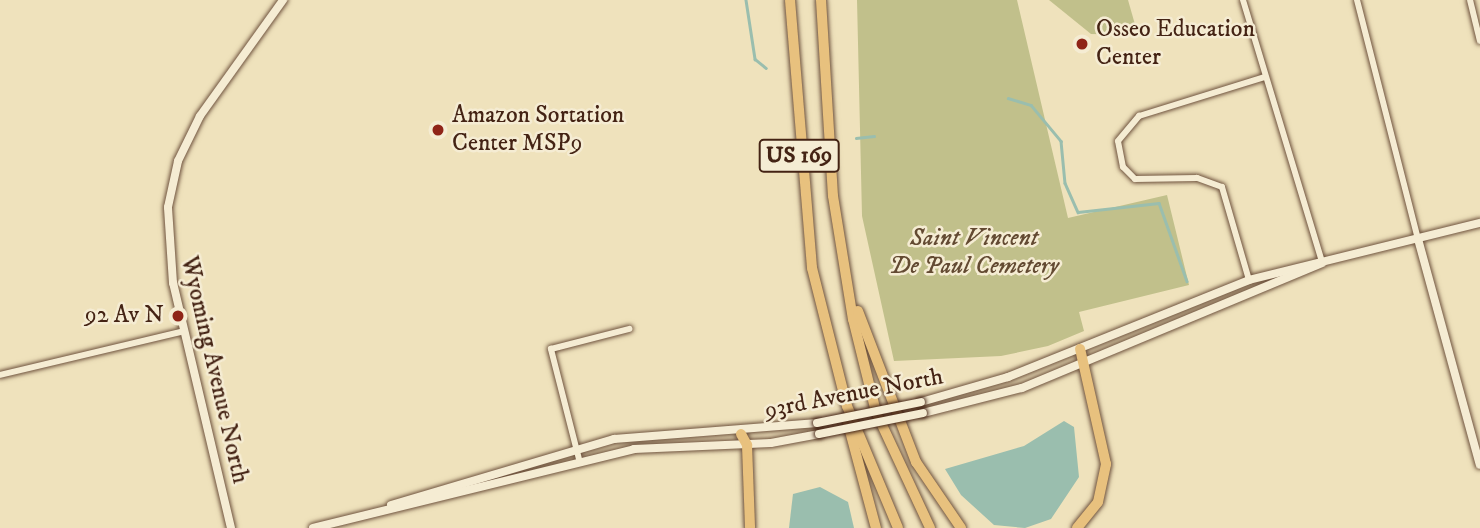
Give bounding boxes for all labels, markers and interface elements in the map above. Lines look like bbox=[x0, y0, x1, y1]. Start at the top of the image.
place label: Osseo Education Center bbox=[1096, 16, 1255, 72]
marker: Osseo Education Center bbox=[1074, 36, 1090, 52]
place label: Amazon Sortation Center MSP9 bbox=[452, 102, 624, 158]
marker: Amazon Sortation Center MSP9 bbox=[430, 122, 446, 138]
road number: US 169 bbox=[757, 136, 841, 176]
park label: Saint Vincent De Paul Cemetery bbox=[889, 225, 1059, 281]
street label: Wyoming Avenue North bbox=[174, 254, 254, 486]
place label: 92 Av N bbox=[85, 302, 164, 330]
marker: 92 Av N bbox=[170, 308, 186, 324]
street label: 93rd Avenue North bbox=[762, 363, 946, 425]

